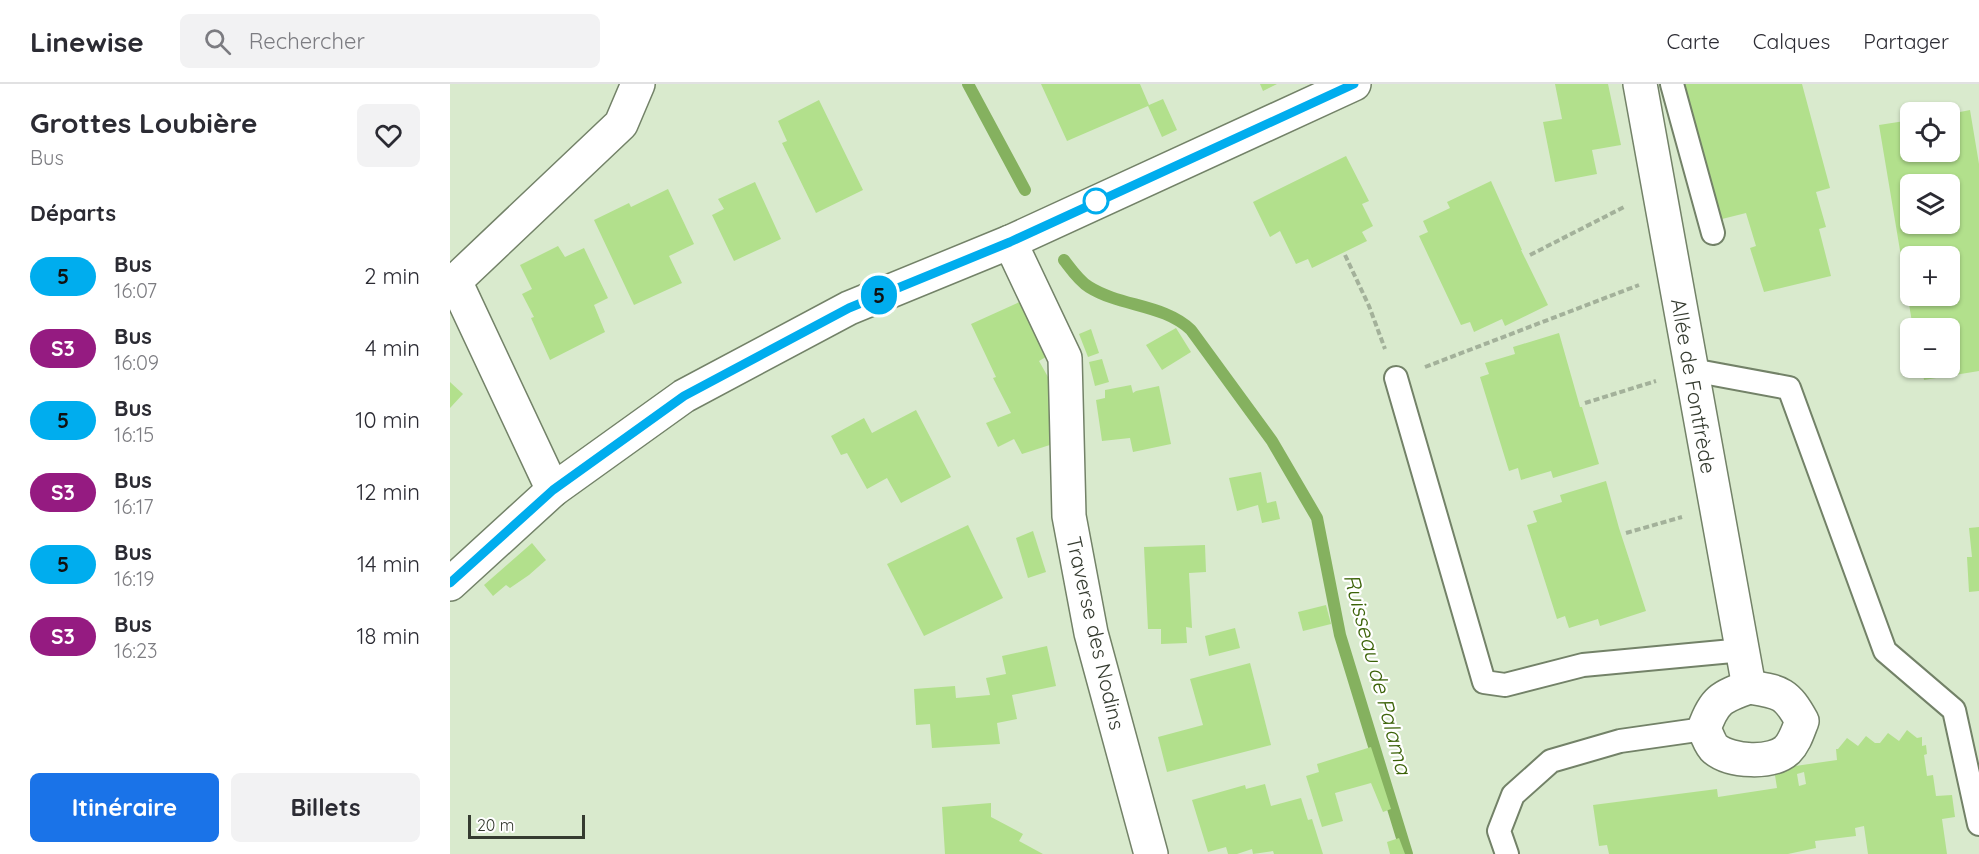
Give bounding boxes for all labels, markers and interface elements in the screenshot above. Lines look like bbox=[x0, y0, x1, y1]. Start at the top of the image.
search box bbox=[180, 14, 600, 68]
text: Linewise bbox=[30, 24, 144, 59]
icon: search bbox=[201, 25, 234, 58]
text: Rechercher bbox=[249, 27, 365, 55]
text: Carte bbox=[1666, 28, 1720, 54]
text: Calques bbox=[1753, 28, 1830, 54]
text: Partager bbox=[1863, 28, 1949, 54]
map controls bbox=[1900, 102, 1960, 378]
button: locate bbox=[1900, 102, 1960, 162]
button: heart bbox=[357, 104, 420, 167]
text: Grottes Loubière bbox=[30, 105, 258, 140]
text: Bus bbox=[30, 145, 64, 170]
button: layers bbox=[1900, 174, 1960, 234]
unlabelled marker bbox=[1083, 188, 1109, 214]
text: Départs bbox=[30, 199, 116, 227]
button: + bbox=[1900, 246, 1960, 306]
text: Bus bbox=[114, 250, 152, 278]
text: 2 min bbox=[364, 262, 420, 290]
text: 5 bbox=[57, 263, 69, 289]
line badge: 5 bbox=[860, 276, 898, 314]
text: 16:07 bbox=[114, 278, 157, 303]
text: 5 bbox=[873, 282, 885, 308]
street label: Allée de Fontfrède bbox=[1666, 296, 1722, 476]
button: − bbox=[1900, 318, 1960, 378]
text: Bus bbox=[114, 322, 152, 350]
text: 4 min bbox=[365, 334, 420, 362]
text: S3 bbox=[51, 335, 75, 361]
text: 16:09 bbox=[114, 350, 159, 375]
text: Bus bbox=[114, 394, 152, 422]
text: 10 min bbox=[355, 406, 420, 434]
text: 5 bbox=[57, 407, 69, 433]
text: 16:15 bbox=[114, 422, 154, 447]
text: Bus bbox=[114, 466, 152, 494]
text: 12 min bbox=[356, 478, 420, 506]
text: S3 bbox=[51, 479, 75, 505]
text: 16:17 bbox=[114, 494, 154, 519]
street label: Traverse des Nodins bbox=[1061, 534, 1131, 732]
text: Bus bbox=[114, 538, 152, 566]
text: 14 min bbox=[357, 550, 420, 578]
text: 5 bbox=[57, 551, 69, 577]
text: 16:19 bbox=[114, 566, 154, 591]
water label: Ruisseau de Palama bbox=[1338, 571, 1419, 779]
text: Bus bbox=[114, 610, 152, 638]
text: 18 min bbox=[356, 622, 420, 650]
text: S3 bbox=[51, 623, 75, 649]
text: 16:23 bbox=[114, 638, 157, 663]
button: Itinéraire bbox=[30, 773, 219, 842]
button: Billets bbox=[231, 773, 420, 842]
scale bar bbox=[468, 812, 585, 840]
text: 20 m bbox=[477, 815, 514, 835]

